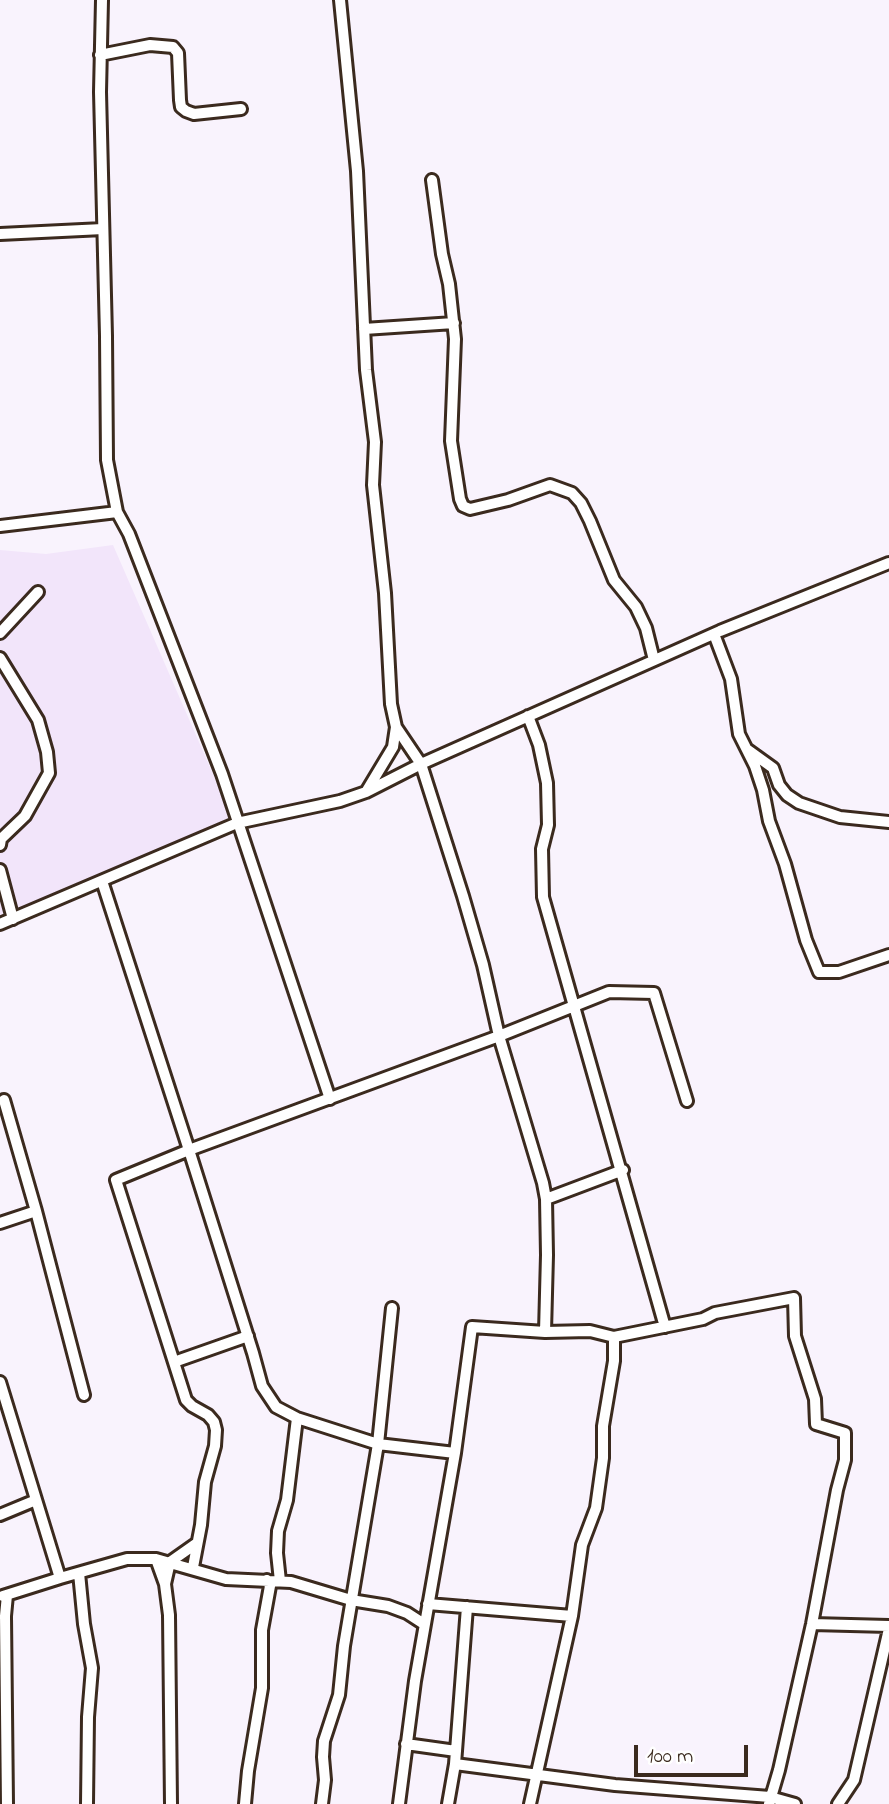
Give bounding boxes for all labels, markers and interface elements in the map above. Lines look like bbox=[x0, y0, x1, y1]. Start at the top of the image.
scale bar bbox=[637, 1730, 751, 1774]
text: 100 m bbox=[647, 1742, 693, 1772]

